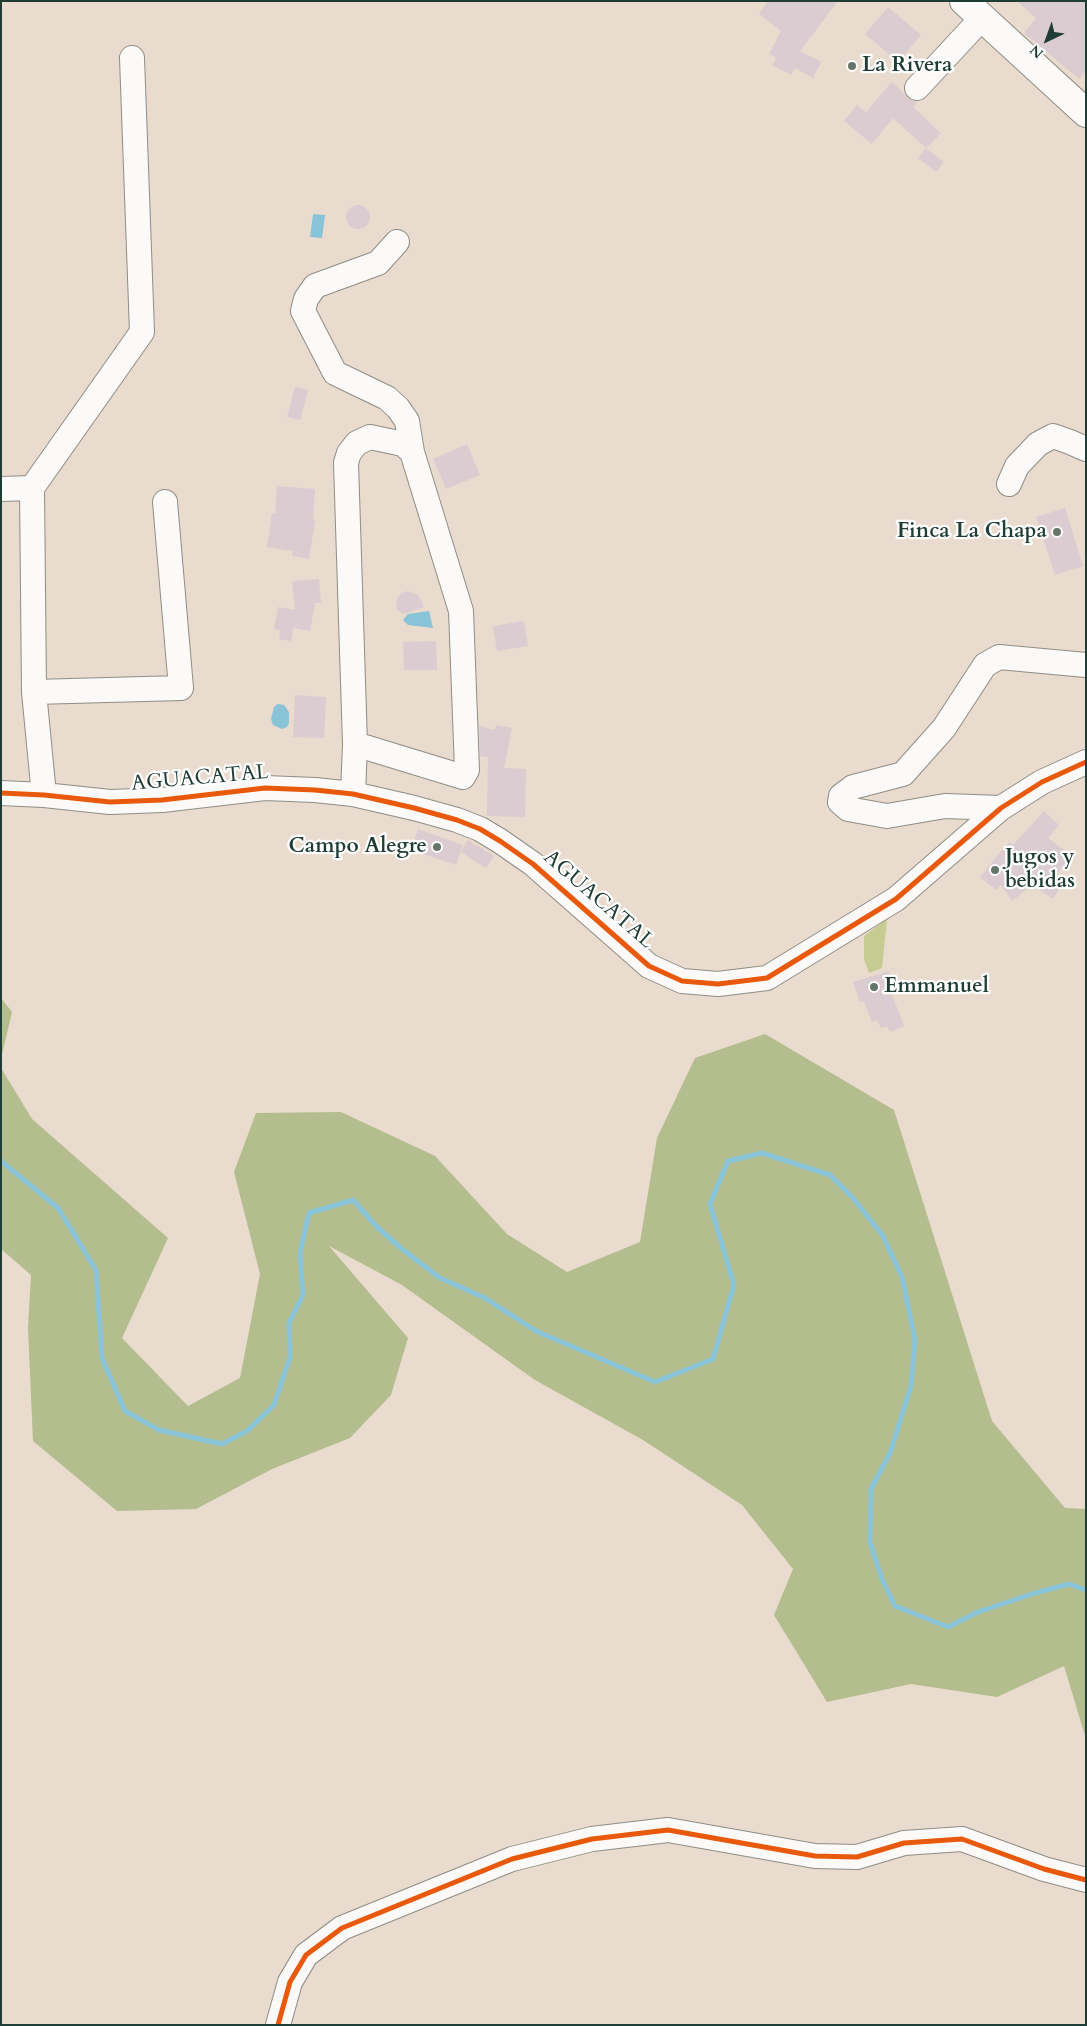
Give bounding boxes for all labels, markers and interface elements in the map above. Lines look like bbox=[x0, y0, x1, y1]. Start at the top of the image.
north arrow bbox=[1022, 15, 1072, 65]
text: N bbox=[1026, 40, 1048, 63]
place label: La Rivera bbox=[862, 53, 952, 79]
marker: La Rivera bbox=[846, 60, 858, 72]
place label: Finca La Chapa bbox=[897, 519, 1047, 545]
marker: Finca La Chapa bbox=[1051, 526, 1063, 538]
street label: AGUACATAL bbox=[130, 760, 270, 798]
place label: Campo Alegre bbox=[288, 834, 427, 860]
marker: Campo Alegre bbox=[431, 841, 443, 853]
street label: AGUACATAL bbox=[538, 845, 658, 955]
place label: Jugos y bebidas bbox=[1005, 845, 1075, 895]
marker: Jugos y bebidas bbox=[989, 864, 1001, 876]
place label: Emmanuel bbox=[884, 974, 989, 1000]
marker: Emmanuel bbox=[868, 981, 880, 993]

